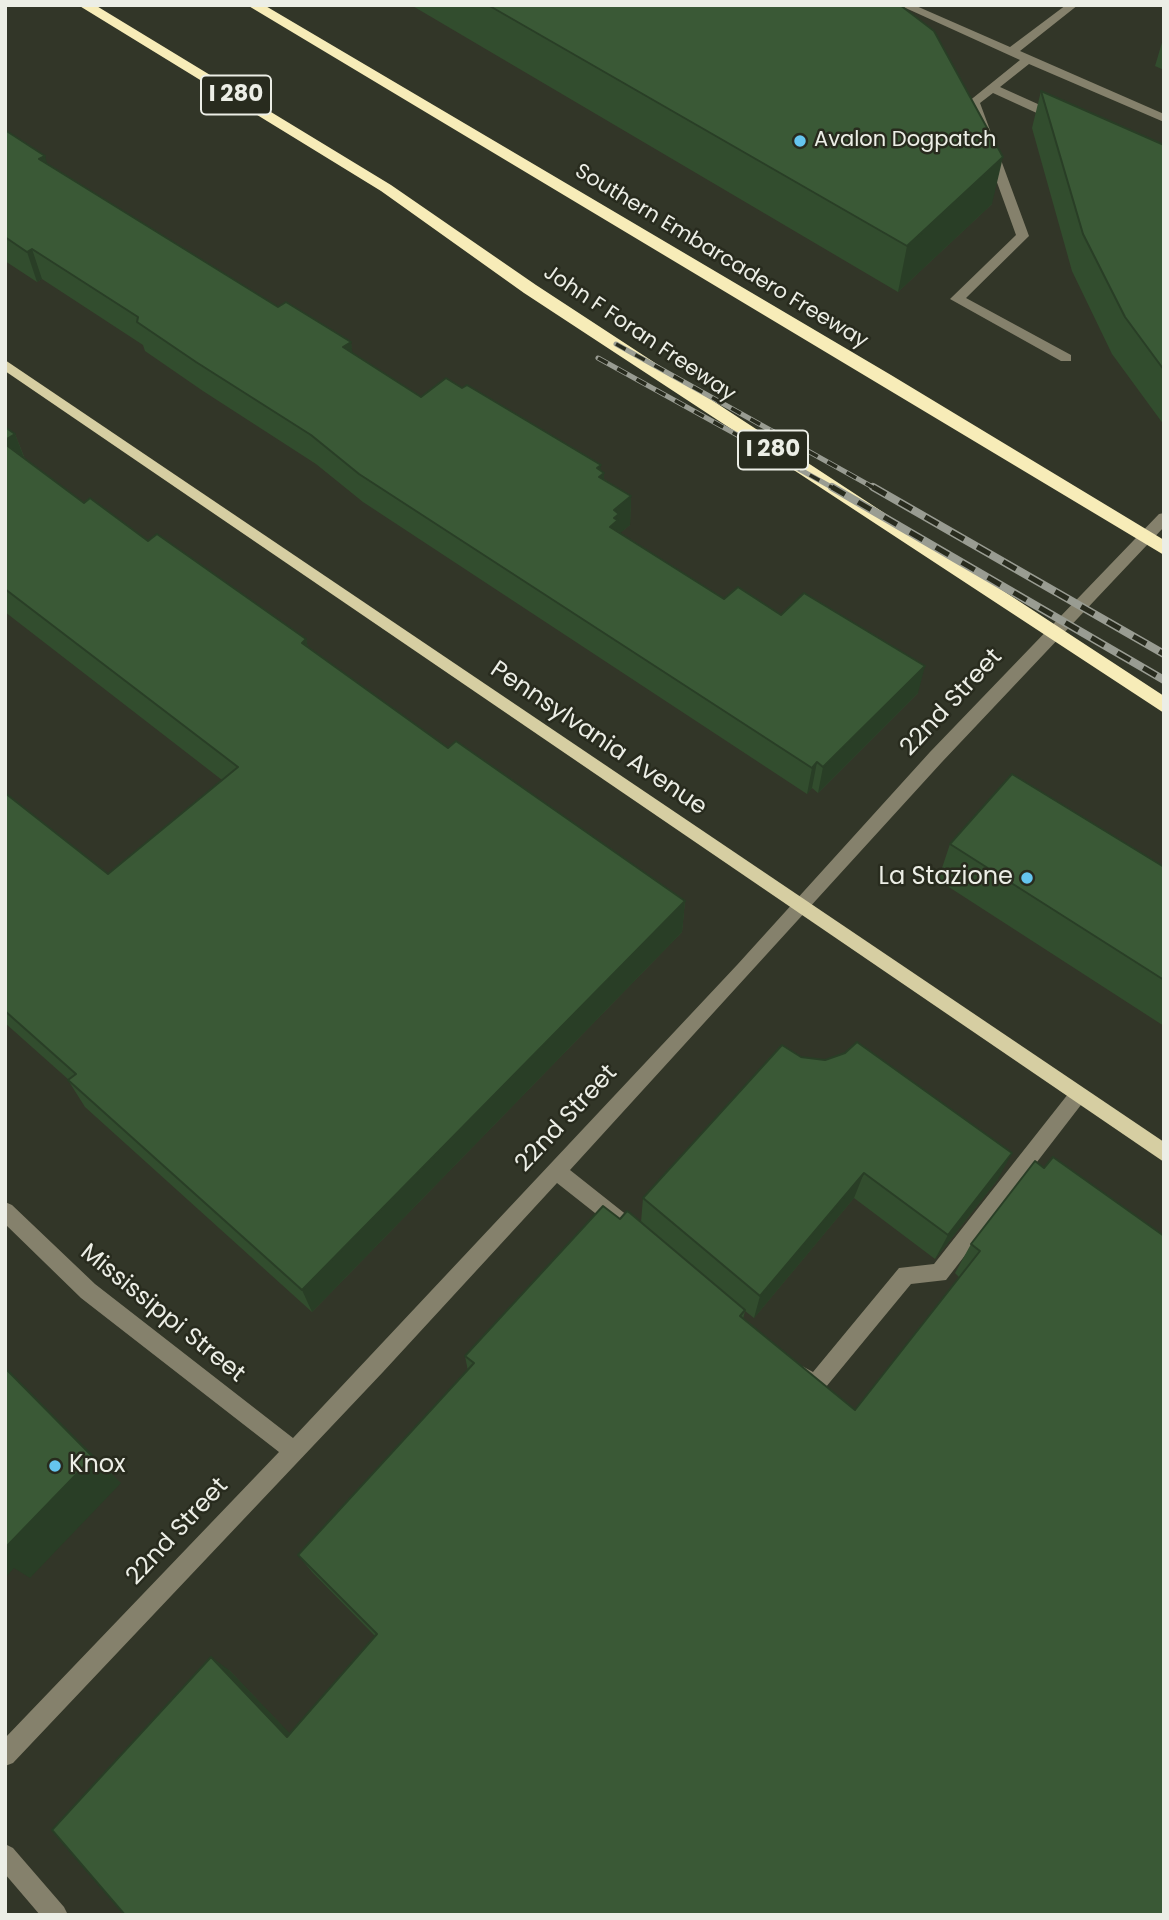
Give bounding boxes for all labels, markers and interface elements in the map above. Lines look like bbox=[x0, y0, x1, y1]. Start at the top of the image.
road number: I 280 bbox=[201, 76, 271, 114]
place label: Avalon Dogpatch bbox=[814, 128, 996, 154]
marker: Avalon Dogpatch bbox=[792, 133, 808, 149]
street label: Southern Embarcadero Freeway bbox=[570, 159, 872, 355]
street label: John F Foran Freeway bbox=[538, 260, 740, 408]
road number: I 280 bbox=[738, 431, 808, 470]
street label: 22nd Street bbox=[895, 643, 1009, 763]
street label: Pennsylvania Avenue bbox=[484, 656, 712, 822]
place label: La Stazione bbox=[879, 864, 1013, 892]
marker: La Stazione bbox=[1019, 870, 1035, 886]
street label: 22nd Street bbox=[510, 1059, 624, 1179]
street label: Mississippi Street bbox=[74, 1239, 250, 1389]
place label: Knox bbox=[69, 1452, 126, 1480]
marker: Knox bbox=[47, 1458, 63, 1474]
street label: 22nd Street bbox=[121, 1472, 235, 1592]

